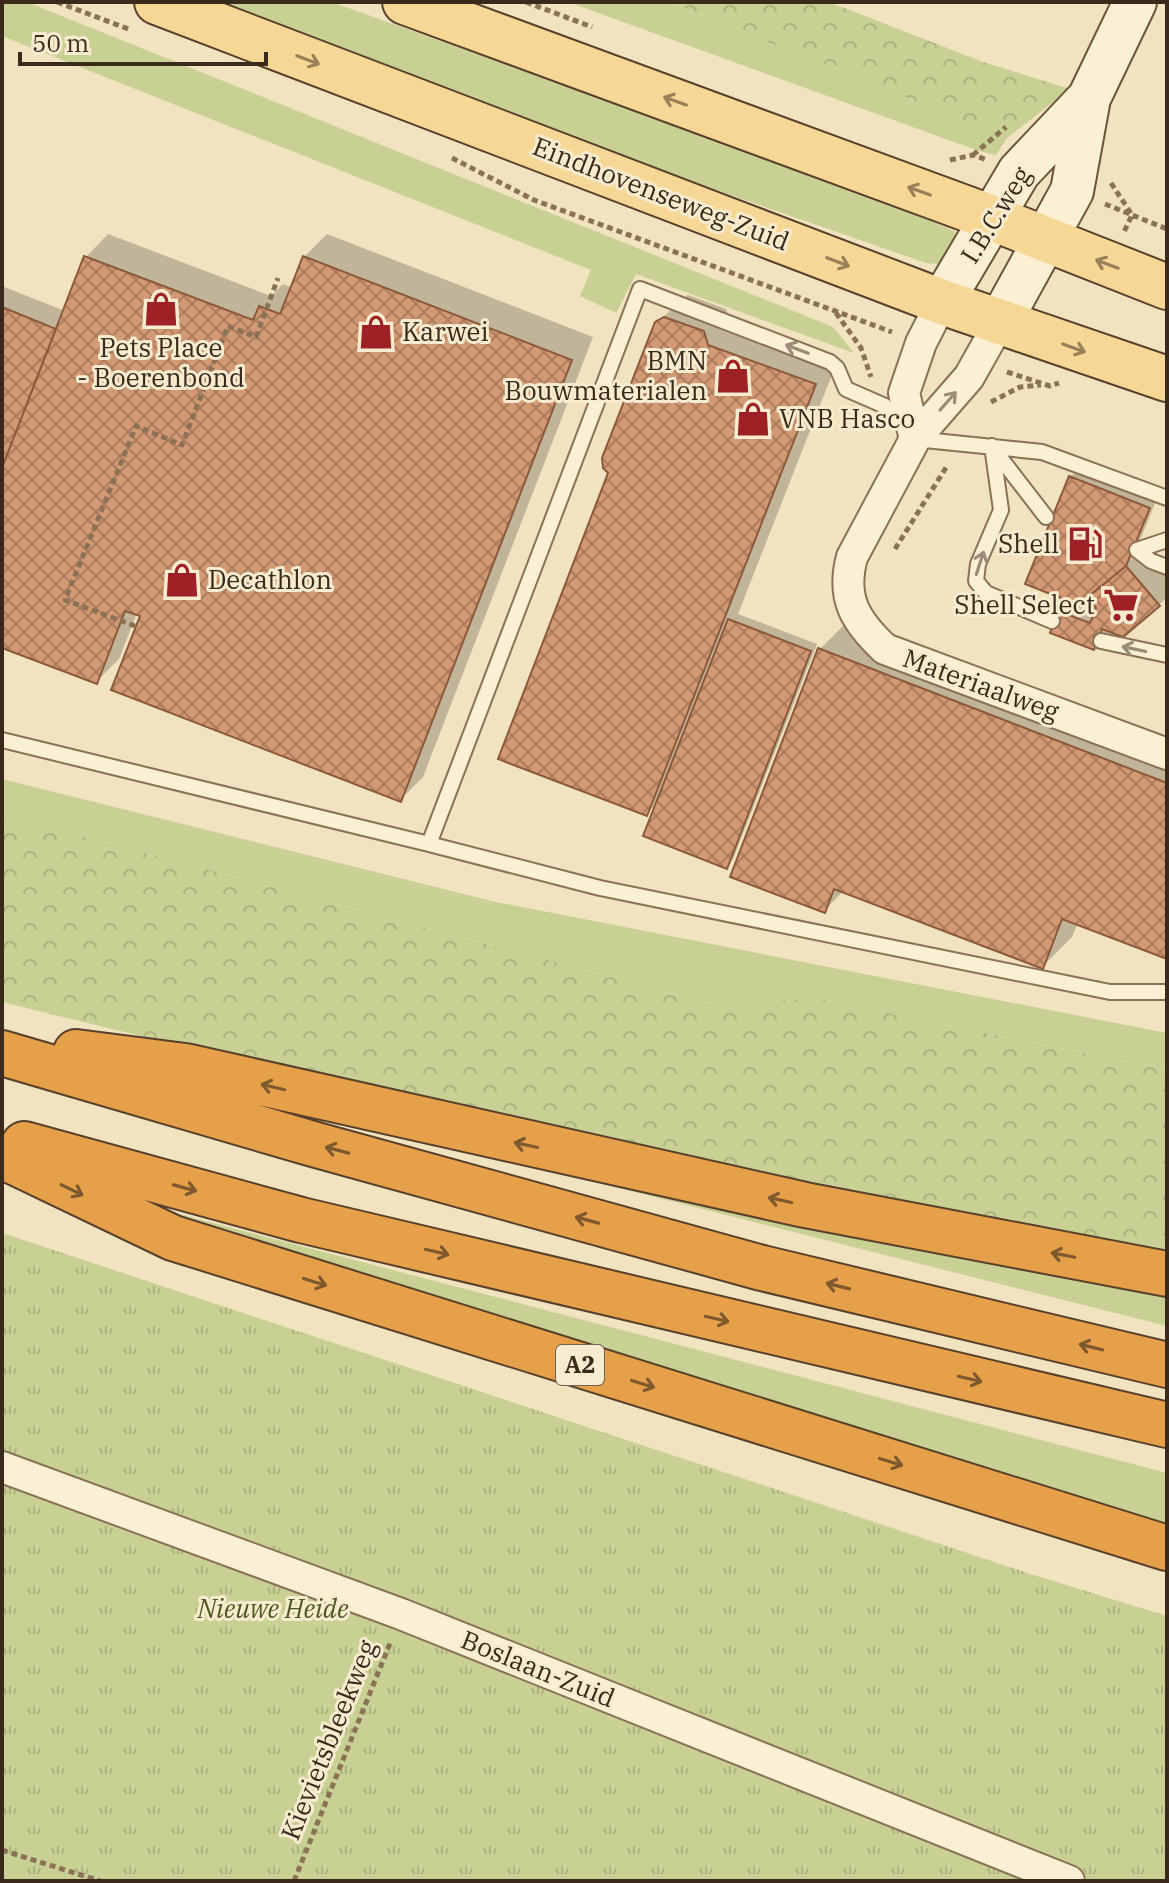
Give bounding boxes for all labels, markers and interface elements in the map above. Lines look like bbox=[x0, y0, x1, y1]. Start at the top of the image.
scale bar bbox=[20, 16, 266, 66]
text: 50 m bbox=[32, 27, 89, 59]
one-way arrow bbox=[296, 54, 320, 68]
one-way arrow bbox=[663, 93, 688, 107]
street label: Eindhovenseweg-Zuid bbox=[528, 128, 795, 258]
street label: I.B.C.weg bbox=[952, 160, 1038, 269]
one-way arrow bbox=[907, 183, 932, 197]
one-way arrow bbox=[825, 256, 850, 270]
one-way arrow bbox=[1095, 256, 1120, 270]
shop icon: Pets Place - Boerenbond bbox=[142, 290, 180, 328]
shop icon: Karwei bbox=[357, 313, 395, 351]
place label: Karwei bbox=[402, 314, 489, 348]
place label: Pets Place - Boerenbond bbox=[77, 330, 245, 394]
one-way arrow bbox=[785, 341, 810, 356]
one-way arrow bbox=[1061, 342, 1086, 356]
place label: BMN Bouwmaterialen bbox=[505, 343, 707, 407]
shop icon: BMN Bouwmaterialen bbox=[714, 357, 752, 395]
one-way arrow bbox=[939, 391, 957, 411]
shop icon: VNB Hasco bbox=[734, 400, 772, 438]
place label: VNB Hasco bbox=[779, 401, 915, 435]
fuel station icon: Shell bbox=[1066, 525, 1104, 563]
place label: Shell bbox=[998, 526, 1059, 560]
one-way arrow bbox=[973, 551, 988, 576]
shop icon: Decathlon bbox=[163, 561, 201, 599]
place label: Decathlon bbox=[208, 562, 332, 596]
supermarket icon: Shell Select bbox=[1102, 586, 1140, 624]
place label: Shell Select bbox=[954, 587, 1095, 621]
street label: Materiaalweg bbox=[899, 640, 1064, 728]
one-way arrow bbox=[1122, 641, 1147, 656]
one-way arrow bbox=[260, 1078, 286, 1093]
one-way arrow bbox=[514, 1137, 539, 1152]
one-way arrow bbox=[324, 1142, 350, 1157]
one-way arrow bbox=[172, 1182, 198, 1197]
one-way arrow bbox=[60, 1183, 84, 1198]
one-way arrow bbox=[768, 1191, 794, 1206]
one-way arrow bbox=[575, 1211, 601, 1226]
one-way arrow bbox=[424, 1246, 450, 1261]
one-way arrow bbox=[1051, 1246, 1076, 1261]
one-way arrow bbox=[301, 1275, 327, 1290]
one-way arrow bbox=[826, 1278, 852, 1293]
one-way arrow bbox=[704, 1312, 730, 1327]
one-way arrow bbox=[1079, 1339, 1105, 1354]
road number: A2 bbox=[556, 1345, 604, 1385]
one-way arrow bbox=[957, 1372, 983, 1387]
one-way arrow bbox=[631, 1378, 656, 1393]
one-way arrow bbox=[878, 1455, 904, 1470]
park label: Nieuwe Heide bbox=[196, 1591, 349, 1625]
street label: Boslaan-Zuid bbox=[456, 1622, 620, 1714]
street label: Kievietsbleekweg bbox=[272, 1635, 384, 1845]

